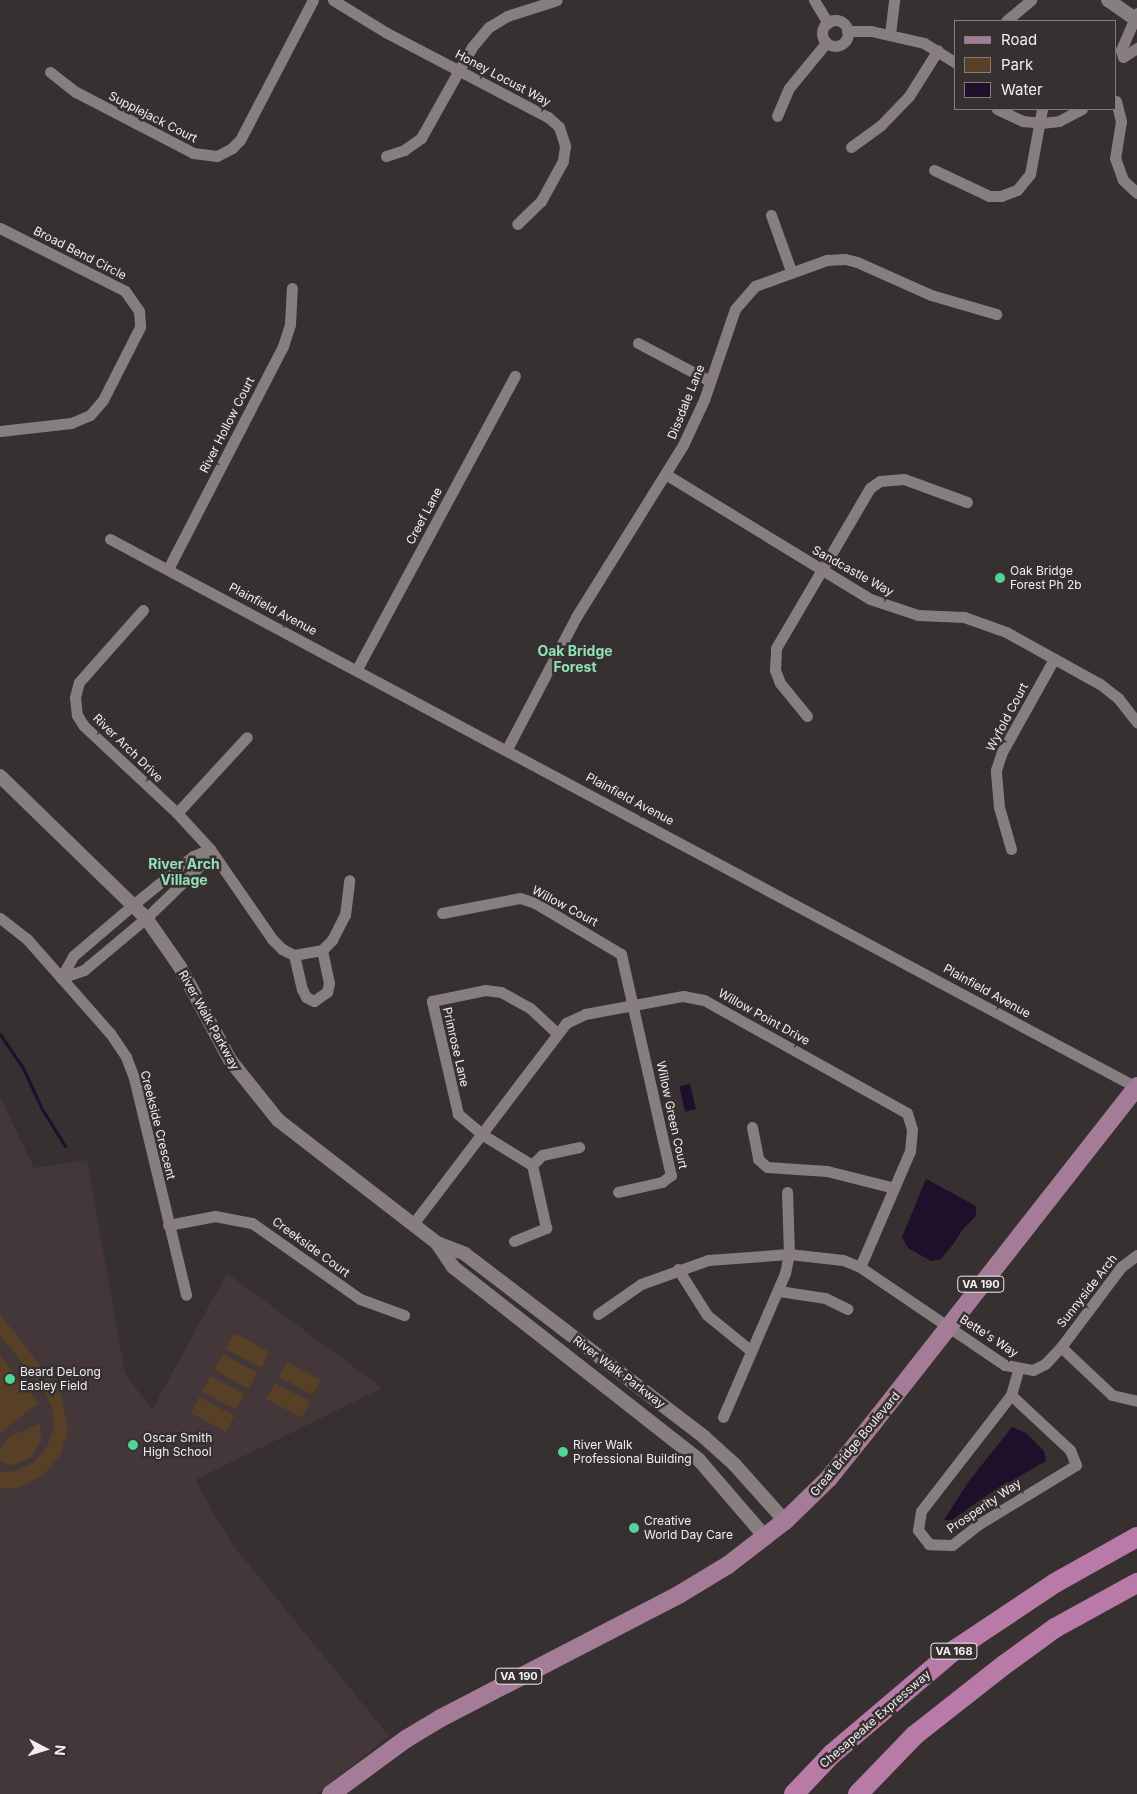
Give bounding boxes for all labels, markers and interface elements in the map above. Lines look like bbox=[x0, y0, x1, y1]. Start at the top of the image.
legend bbox=[954, 20, 1117, 110]
text: Road bbox=[1001, 30, 1037, 49]
street label: Honey Locust Way bbox=[453, 47, 553, 109]
text: Park bbox=[1001, 55, 1033, 74]
text: Water bbox=[1001, 80, 1043, 99]
street label: Supplejack Court bbox=[106, 88, 200, 146]
street label: Broad Bend Circle bbox=[31, 223, 129, 283]
street label: Dissdale Lane bbox=[664, 363, 708, 441]
street label: River Hollow Court bbox=[197, 375, 257, 475]
street label: Creef Lane bbox=[403, 485, 445, 547]
street label: Sandcastle Way bbox=[810, 543, 896, 599]
place label: Oak Bridge Forest Ph 2b bbox=[1010, 564, 1082, 592]
marker: Oak Bridge Forest Ph 2b bbox=[994, 572, 1006, 584]
street label: Plainfield Avenue bbox=[227, 580, 319, 638]
district label: Oak Bridge Forest bbox=[537, 643, 613, 676]
street label: Wyfold Court bbox=[983, 680, 1031, 754]
street label: River Arch Drive bbox=[90, 711, 166, 785]
street label: Plainfield Avenue bbox=[584, 770, 676, 828]
district label: River Arch Village bbox=[148, 856, 220, 889]
street label: Willow Court bbox=[530, 883, 600, 929]
street label: Plainfield Avenue bbox=[941, 961, 1033, 1021]
street label: River Walk Parkway bbox=[176, 968, 242, 1072]
street label: Willow Point Drive bbox=[716, 986, 812, 1048]
street label: Primrose Lane bbox=[440, 1006, 472, 1088]
street label: Willow Green Court bbox=[654, 1060, 690, 1170]
street label: Creekside Crescent bbox=[137, 1069, 179, 1181]
street label: Creekside Court bbox=[269, 1214, 353, 1280]
street label: Sunnyside Arch bbox=[1054, 1251, 1120, 1331]
road number: VA 190 bbox=[957, 1276, 1005, 1292]
street label: Bette's Way bbox=[957, 1312, 1021, 1360]
street label: River Walk Parkway bbox=[570, 1333, 668, 1411]
place label: Beard DeLong Easley Field bbox=[20, 1365, 101, 1393]
marker: Beard DeLong Easley Field bbox=[4, 1373, 16, 1385]
street label: Great Bridge Boulevard bbox=[807, 1389, 903, 1499]
place label: Oscar Smith High School bbox=[143, 1431, 212, 1459]
place label: River Walk Professional Building bbox=[573, 1438, 692, 1466]
marker: Oscar Smith High School bbox=[127, 1439, 139, 1451]
marker: River Walk Professional Building bbox=[557, 1446, 569, 1458]
street label: Prosperity Way bbox=[944, 1476, 1024, 1536]
place label: Creative World Day Care bbox=[644, 1514, 733, 1542]
marker: Creative World Day Care bbox=[628, 1522, 640, 1534]
road number: VA 168 bbox=[930, 1642, 978, 1660]
street label: Chesapeake Expressway bbox=[817, 1667, 933, 1771]
road number: VA 190 bbox=[495, 1668, 543, 1684]
north arrow bbox=[20, 1724, 70, 1774]
text: N bbox=[52, 1744, 69, 1756]

